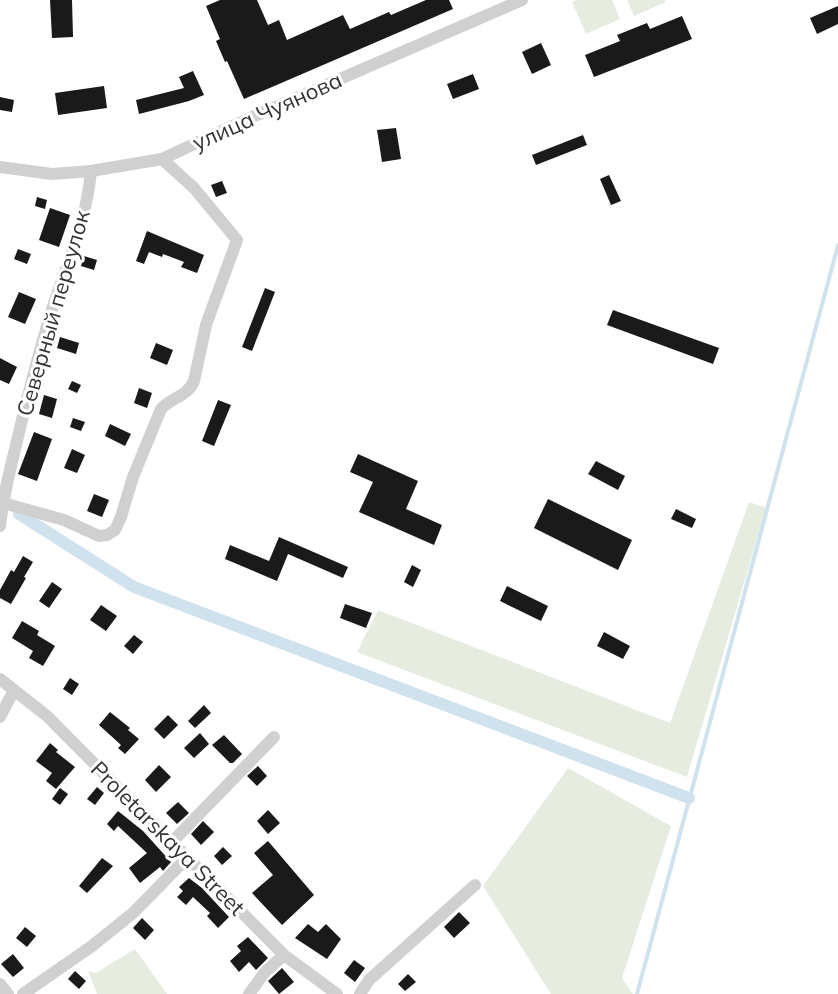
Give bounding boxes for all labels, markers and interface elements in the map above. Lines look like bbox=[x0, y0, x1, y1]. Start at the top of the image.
street label: улица Чуянова bbox=[188, 66, 346, 156]
street label: Северный переулок bbox=[10, 207, 96, 419]
street label: Proletarskaya Street bbox=[85, 755, 251, 921]

